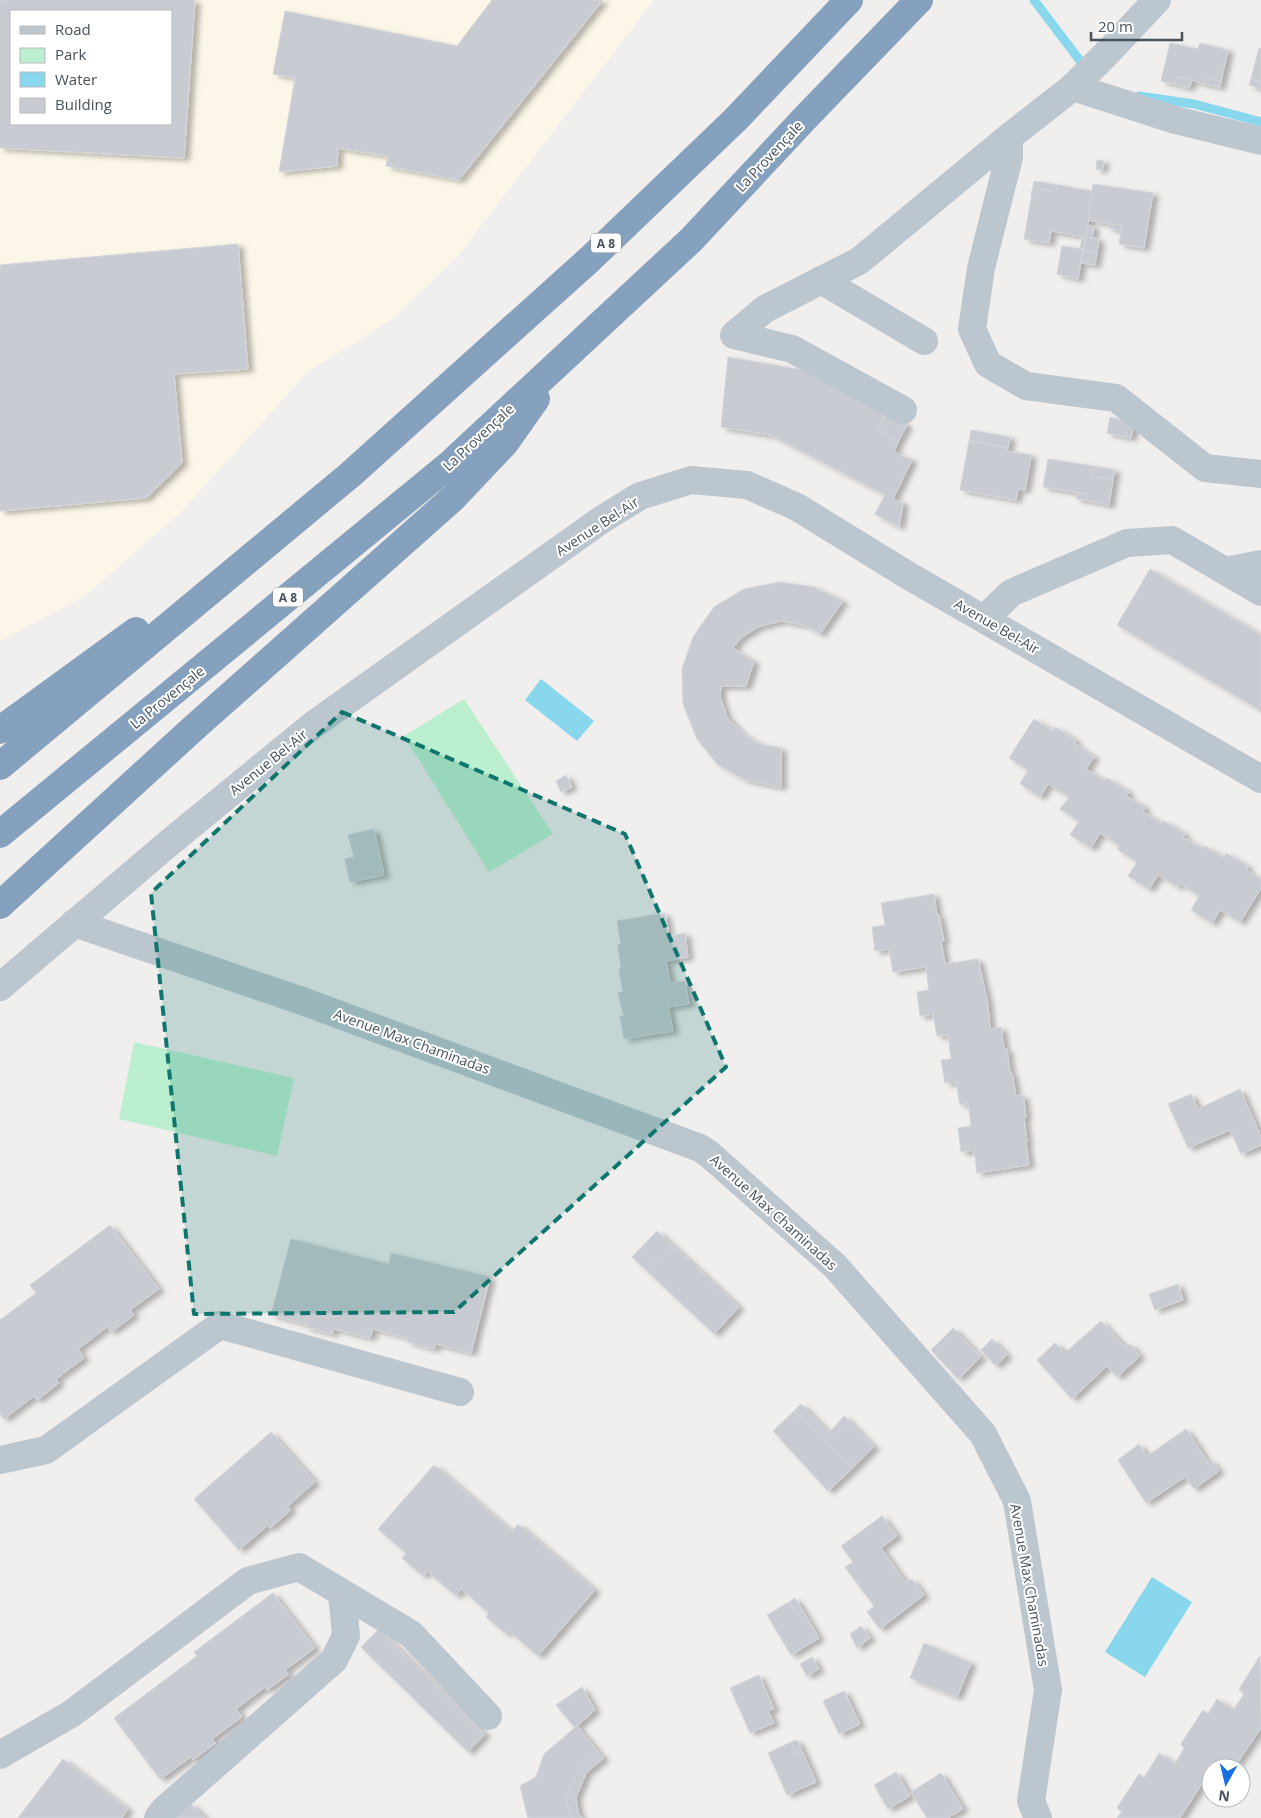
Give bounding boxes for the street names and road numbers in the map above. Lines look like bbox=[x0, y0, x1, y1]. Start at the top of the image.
street label: La Provençale bbox=[731, 116, 807, 196]
road number: A 8 bbox=[591, 234, 621, 252]
street label: La Provençale bbox=[438, 399, 518, 475]
street label: Avenue Bel-Air bbox=[552, 492, 642, 560]
road number: A 8 bbox=[273, 588, 303, 606]
street label: Avenue Bel-Air bbox=[951, 594, 1043, 658]
street label: La Provençale bbox=[126, 661, 208, 733]
street label: Avenue Bel-Air bbox=[225, 724, 311, 799]
street label: Avenue Max Chaminadas bbox=[331, 1004, 493, 1078]
street label: Avenue Max Chaminadas bbox=[706, 1150, 842, 1274]
street label: Avenue Max Chaminadas bbox=[1006, 1502, 1054, 1668]

